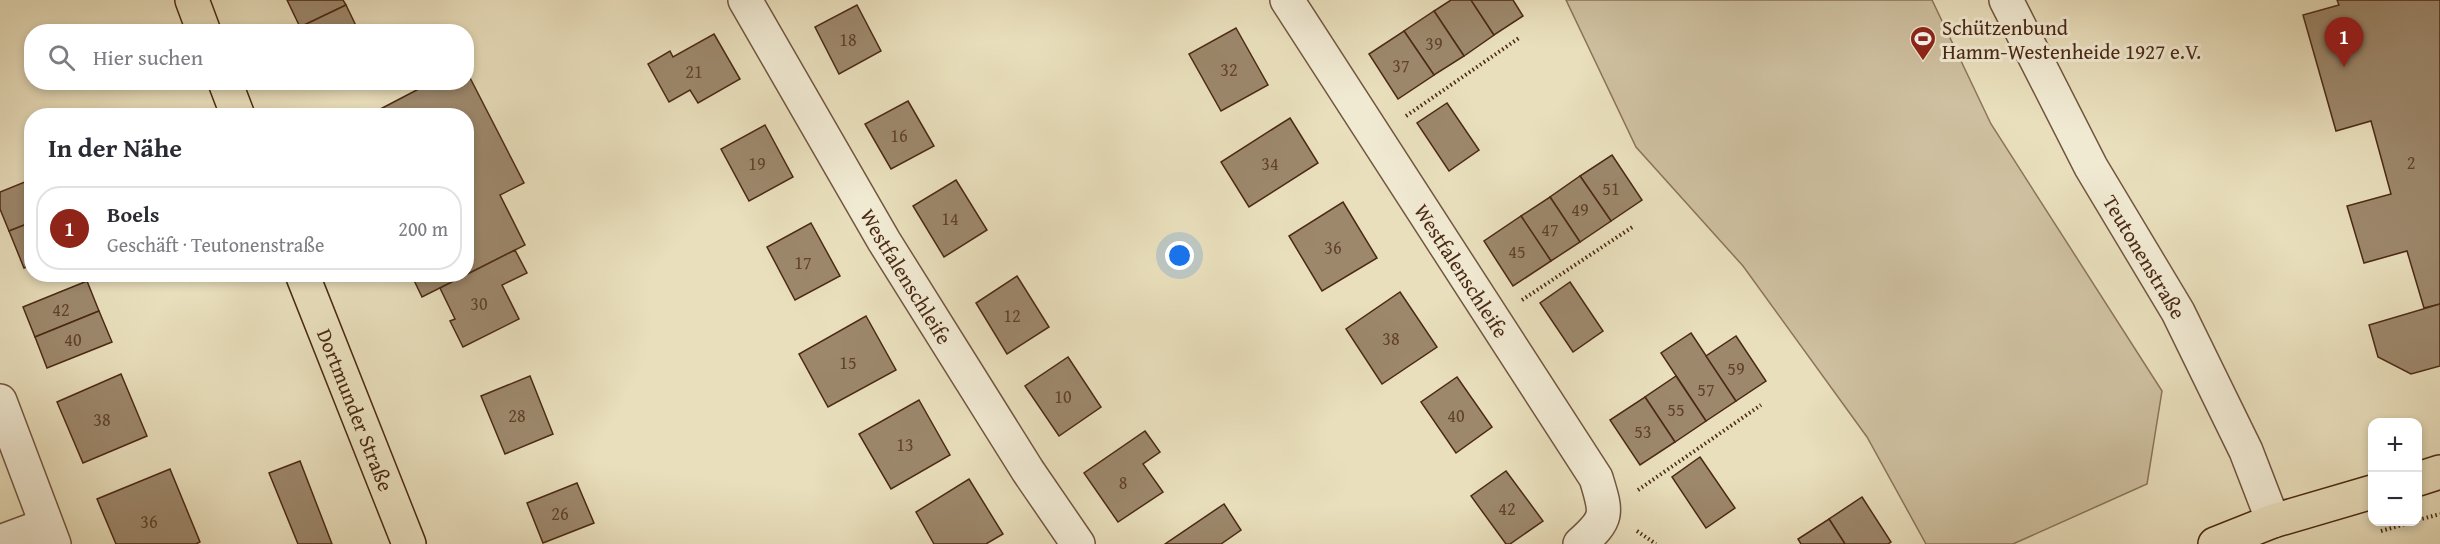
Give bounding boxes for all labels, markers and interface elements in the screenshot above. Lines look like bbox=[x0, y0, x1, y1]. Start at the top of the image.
place label: Schützenbund Hamm-Westenheide 1927 e.V. bbox=[1942, 12, 2201, 67]
pin: 1 bbox=[2324, 17, 2364, 67]
search box bbox=[24, 24, 474, 90]
sports icon: Schützenbund Hamm-Westenheide 1927 e.V. bbox=[1908, 24, 1938, 62]
house number: 18 bbox=[839, 26, 857, 53]
house number: 39 bbox=[1425, 30, 1443, 57]
icon: search bbox=[45, 41, 78, 74]
text: Hier suchen bbox=[93, 41, 203, 73]
house number: 37 bbox=[1392, 52, 1410, 79]
house number: 32 bbox=[1220, 56, 1238, 83]
house number: 21 bbox=[685, 58, 703, 85]
house number: 16 bbox=[890, 122, 908, 149]
text: In der Nähe bbox=[48, 128, 182, 167]
house number: 2 bbox=[2407, 149, 2415, 176]
house number: 19 bbox=[748, 150, 766, 177]
house number: 34 bbox=[1261, 150, 1279, 177]
house number: 51 bbox=[1602, 175, 1620, 202]
street label: Teutonenstraße bbox=[2095, 189, 2194, 324]
house number: 49 bbox=[1571, 196, 1589, 223]
street label: Westfalenschleife bbox=[1407, 197, 1517, 344]
text: Boels bbox=[107, 198, 159, 230]
street label: Westfalenschleife bbox=[853, 203, 960, 350]
house number: 14 bbox=[941, 205, 959, 232]
text: 1 bbox=[64, 214, 75, 243]
text: 200 m bbox=[398, 214, 448, 243]
house number: 47 bbox=[1541, 216, 1559, 243]
text: Geschäft · Teutonenstraße bbox=[107, 230, 324, 259]
house number: 36 bbox=[1324, 234, 1342, 261]
house number: 45 bbox=[1508, 238, 1526, 265]
your location bbox=[1165, 241, 1194, 270]
house number: 17 bbox=[794, 249, 812, 276]
house number: 30 bbox=[470, 290, 488, 317]
house number: 42 bbox=[52, 296, 70, 323]
house number: 12 bbox=[1003, 302, 1021, 329]
street label: Dortmunder Straße bbox=[310, 324, 402, 496]
house number: 38 bbox=[1382, 325, 1400, 352]
house number: 40 bbox=[64, 326, 82, 353]
house number: 15 bbox=[839, 349, 857, 376]
house number: 59 bbox=[1727, 355, 1745, 382]
house number: 57 bbox=[1697, 376, 1715, 403]
house number: 10 bbox=[1054, 383, 1072, 410]
house number: 55 bbox=[1667, 396, 1685, 423]
house number: 28 bbox=[508, 402, 526, 429]
house number: 40 bbox=[1447, 402, 1465, 429]
house number: 38 bbox=[93, 406, 111, 433]
house number: 53 bbox=[1634, 418, 1652, 445]
map controls bbox=[2368, 418, 2422, 526]
button: + bbox=[2368, 418, 2422, 472]
house number: 13 bbox=[896, 431, 914, 458]
house number: 8 bbox=[1119, 469, 1127, 496]
button: − bbox=[2368, 472, 2422, 526]
house number: 42 bbox=[1498, 495, 1516, 522]
house number: 26 bbox=[551, 500, 569, 527]
house number: 36 bbox=[140, 508, 158, 535]

